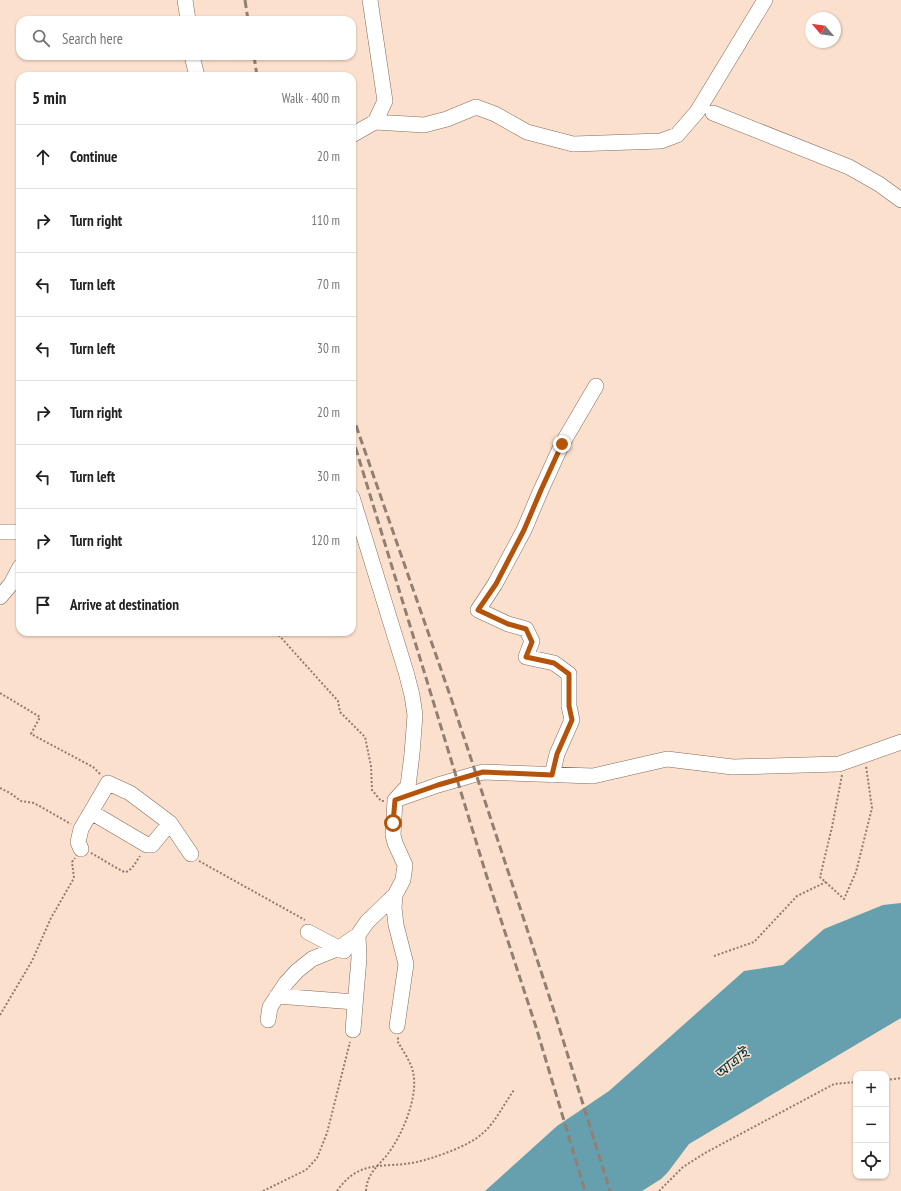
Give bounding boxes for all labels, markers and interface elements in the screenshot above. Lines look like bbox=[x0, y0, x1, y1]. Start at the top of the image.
north arrow bbox=[805, 12, 841, 48]
search box bbox=[16, 16, 356, 60]
icon: search bbox=[30, 27, 52, 49]
text: Search here bbox=[62, 29, 123, 48]
text: 5 min bbox=[32, 87, 66, 109]
text: Walk · 400 m bbox=[282, 90, 340, 107]
icon: ahead bbox=[32, 146, 54, 168]
text: Continue bbox=[70, 147, 117, 166]
text: 20 m bbox=[317, 148, 340, 165]
icon: right bbox=[32, 210, 54, 232]
text: Turn right bbox=[70, 211, 122, 230]
text: 110 m bbox=[311, 212, 340, 229]
icon: left bbox=[32, 274, 54, 296]
text: Turn left bbox=[70, 275, 115, 294]
text: 70 m bbox=[317, 276, 340, 293]
icon: left bbox=[32, 338, 54, 360]
text: Turn left bbox=[70, 339, 115, 358]
text: 30 m bbox=[317, 340, 340, 357]
icon: right bbox=[32, 402, 54, 424]
text: Turn right bbox=[70, 403, 122, 422]
text: 20 m bbox=[317, 404, 340, 421]
route end bbox=[553, 435, 571, 453]
icon: left bbox=[32, 466, 54, 488]
text: Turn left bbox=[70, 467, 115, 486]
text: 30 m bbox=[317, 468, 340, 485]
icon: right bbox=[32, 530, 54, 552]
text: Turn right bbox=[70, 531, 122, 550]
text: 120 m bbox=[311, 532, 340, 549]
icon: arrive bbox=[32, 594, 54, 616]
text: Arrive at destination bbox=[70, 595, 179, 614]
route start bbox=[384, 814, 402, 832]
water label: আত্রাই bbox=[710, 1041, 755, 1083]
map controls bbox=[853, 1071, 889, 1179]
button: + bbox=[853, 1071, 889, 1107]
button: − bbox=[853, 1107, 889, 1143]
button: locate bbox=[853, 1143, 889, 1179]

